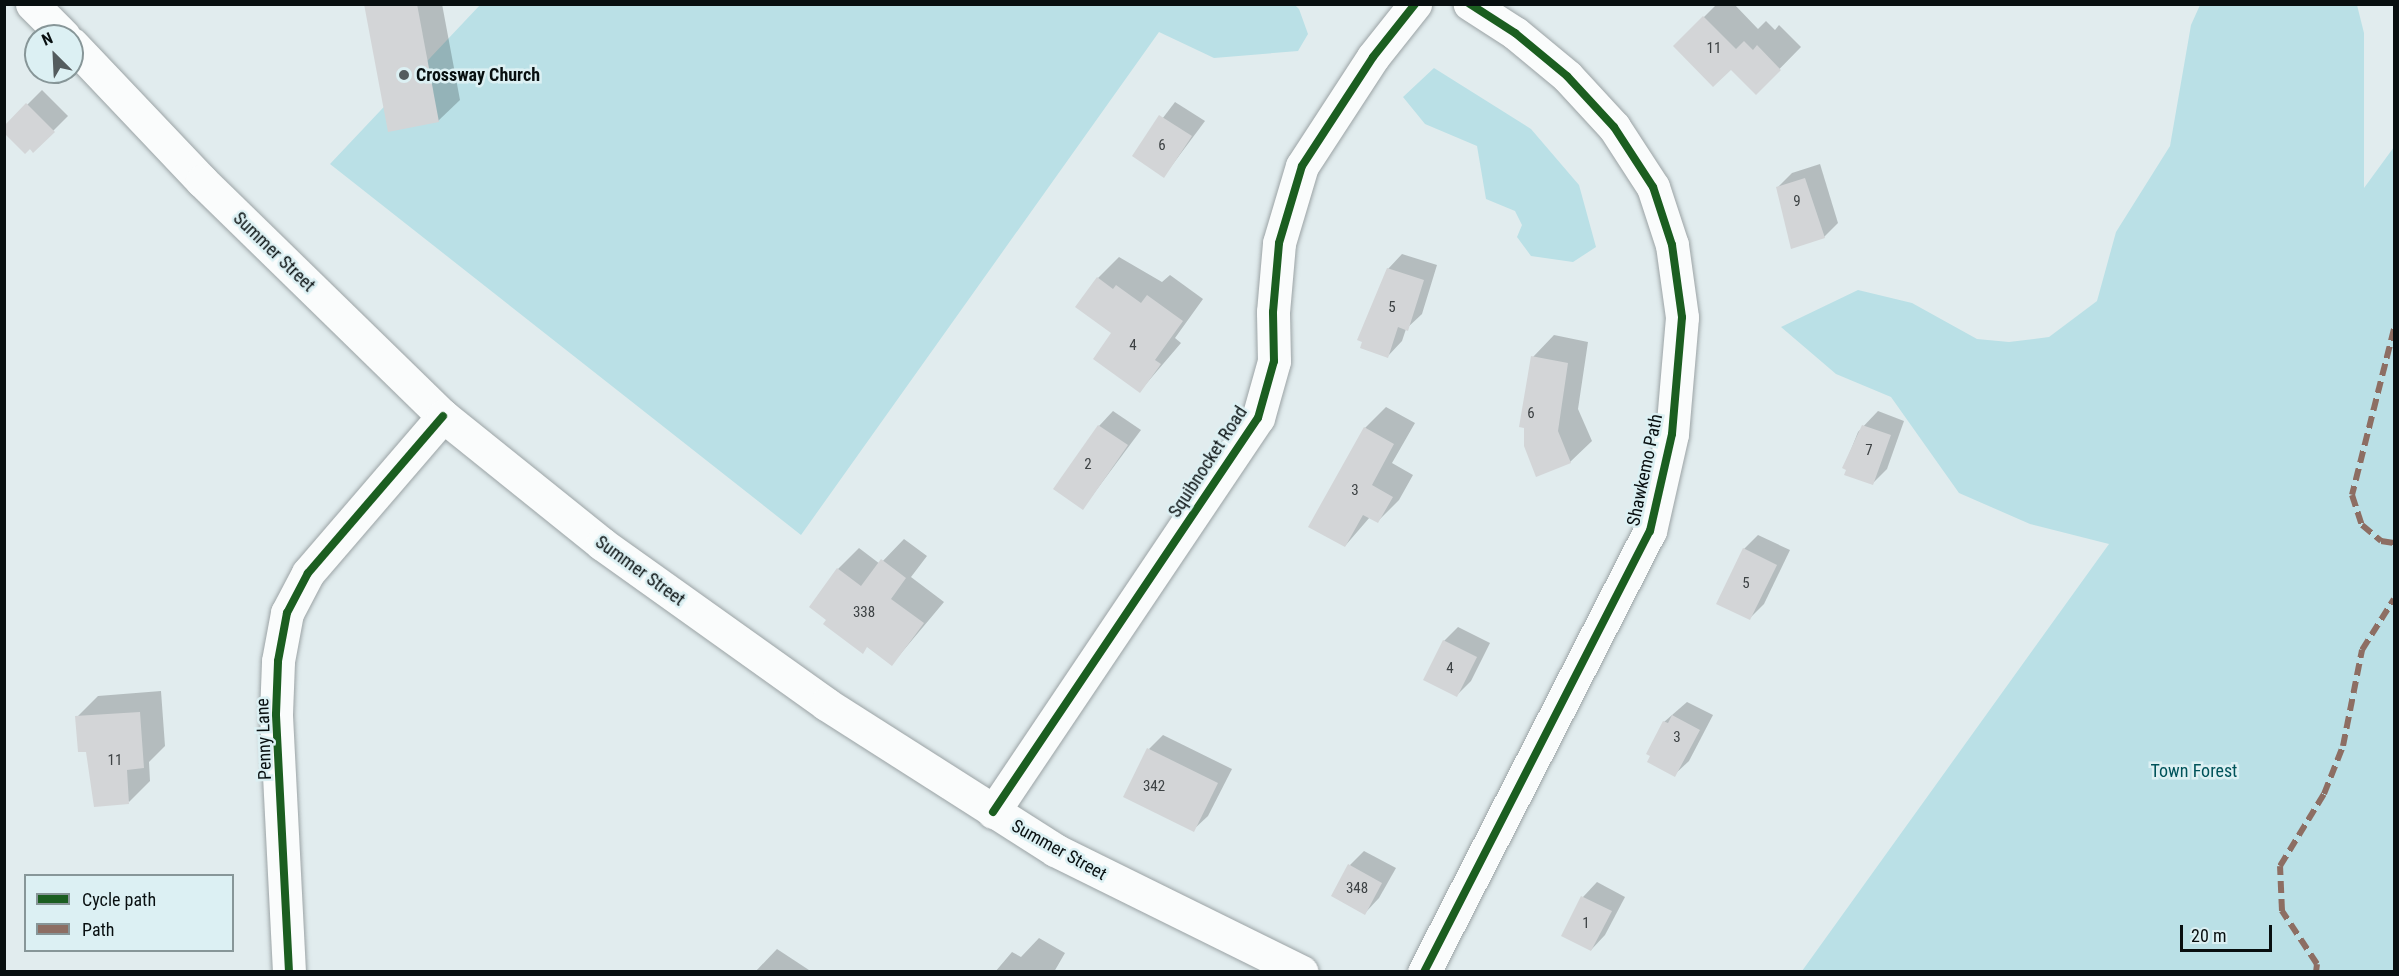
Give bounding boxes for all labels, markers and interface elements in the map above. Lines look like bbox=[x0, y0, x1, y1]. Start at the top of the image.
north arrow bbox=[24, 24, 84, 84]
text: N bbox=[39, 28, 56, 50]
house number: 11 bbox=[1707, 40, 1721, 58]
place label: Crossway Church bbox=[416, 64, 540, 86]
marker: Crossway Church bbox=[397, 68, 411, 82]
house number: 6 bbox=[1158, 137, 1166, 155]
house number: 9 bbox=[1793, 193, 1801, 211]
street label: Summer Street bbox=[229, 208, 319, 296]
house number: 5 bbox=[1388, 299, 1396, 317]
house number: 4 bbox=[1129, 337, 1137, 355]
street label: Squibnocket Road bbox=[1164, 402, 1252, 522]
house number: 6 bbox=[1527, 405, 1535, 423]
street label: Shawkemo Path bbox=[1623, 412, 1667, 528]
house number: 7 bbox=[1865, 442, 1873, 460]
house number: 2 bbox=[1084, 456, 1092, 474]
house number: 3 bbox=[1351, 482, 1359, 500]
street label: Summer Street bbox=[591, 531, 689, 611]
house number: 5 bbox=[1742, 575, 1750, 593]
house number: 338 bbox=[853, 604, 875, 622]
house number: 4 bbox=[1446, 660, 1454, 678]
street label: Penny Lane bbox=[252, 698, 276, 780]
house number: 3 bbox=[1673, 729, 1681, 747]
house number: 11 bbox=[108, 752, 122, 770]
park label: Town Forest bbox=[2151, 760, 2237, 782]
house number: 342 bbox=[1143, 778, 1165, 796]
street label: Summer Street bbox=[1008, 815, 1110, 885]
legend bbox=[24, 874, 234, 952]
house number: 348 bbox=[1346, 880, 1368, 898]
text: Cycle path bbox=[82, 889, 156, 910]
scale bar bbox=[2183, 913, 2274, 951]
house number: 1 bbox=[1582, 915, 1590, 933]
text: Path bbox=[82, 919, 115, 940]
text: 20 m bbox=[2191, 925, 2226, 946]

